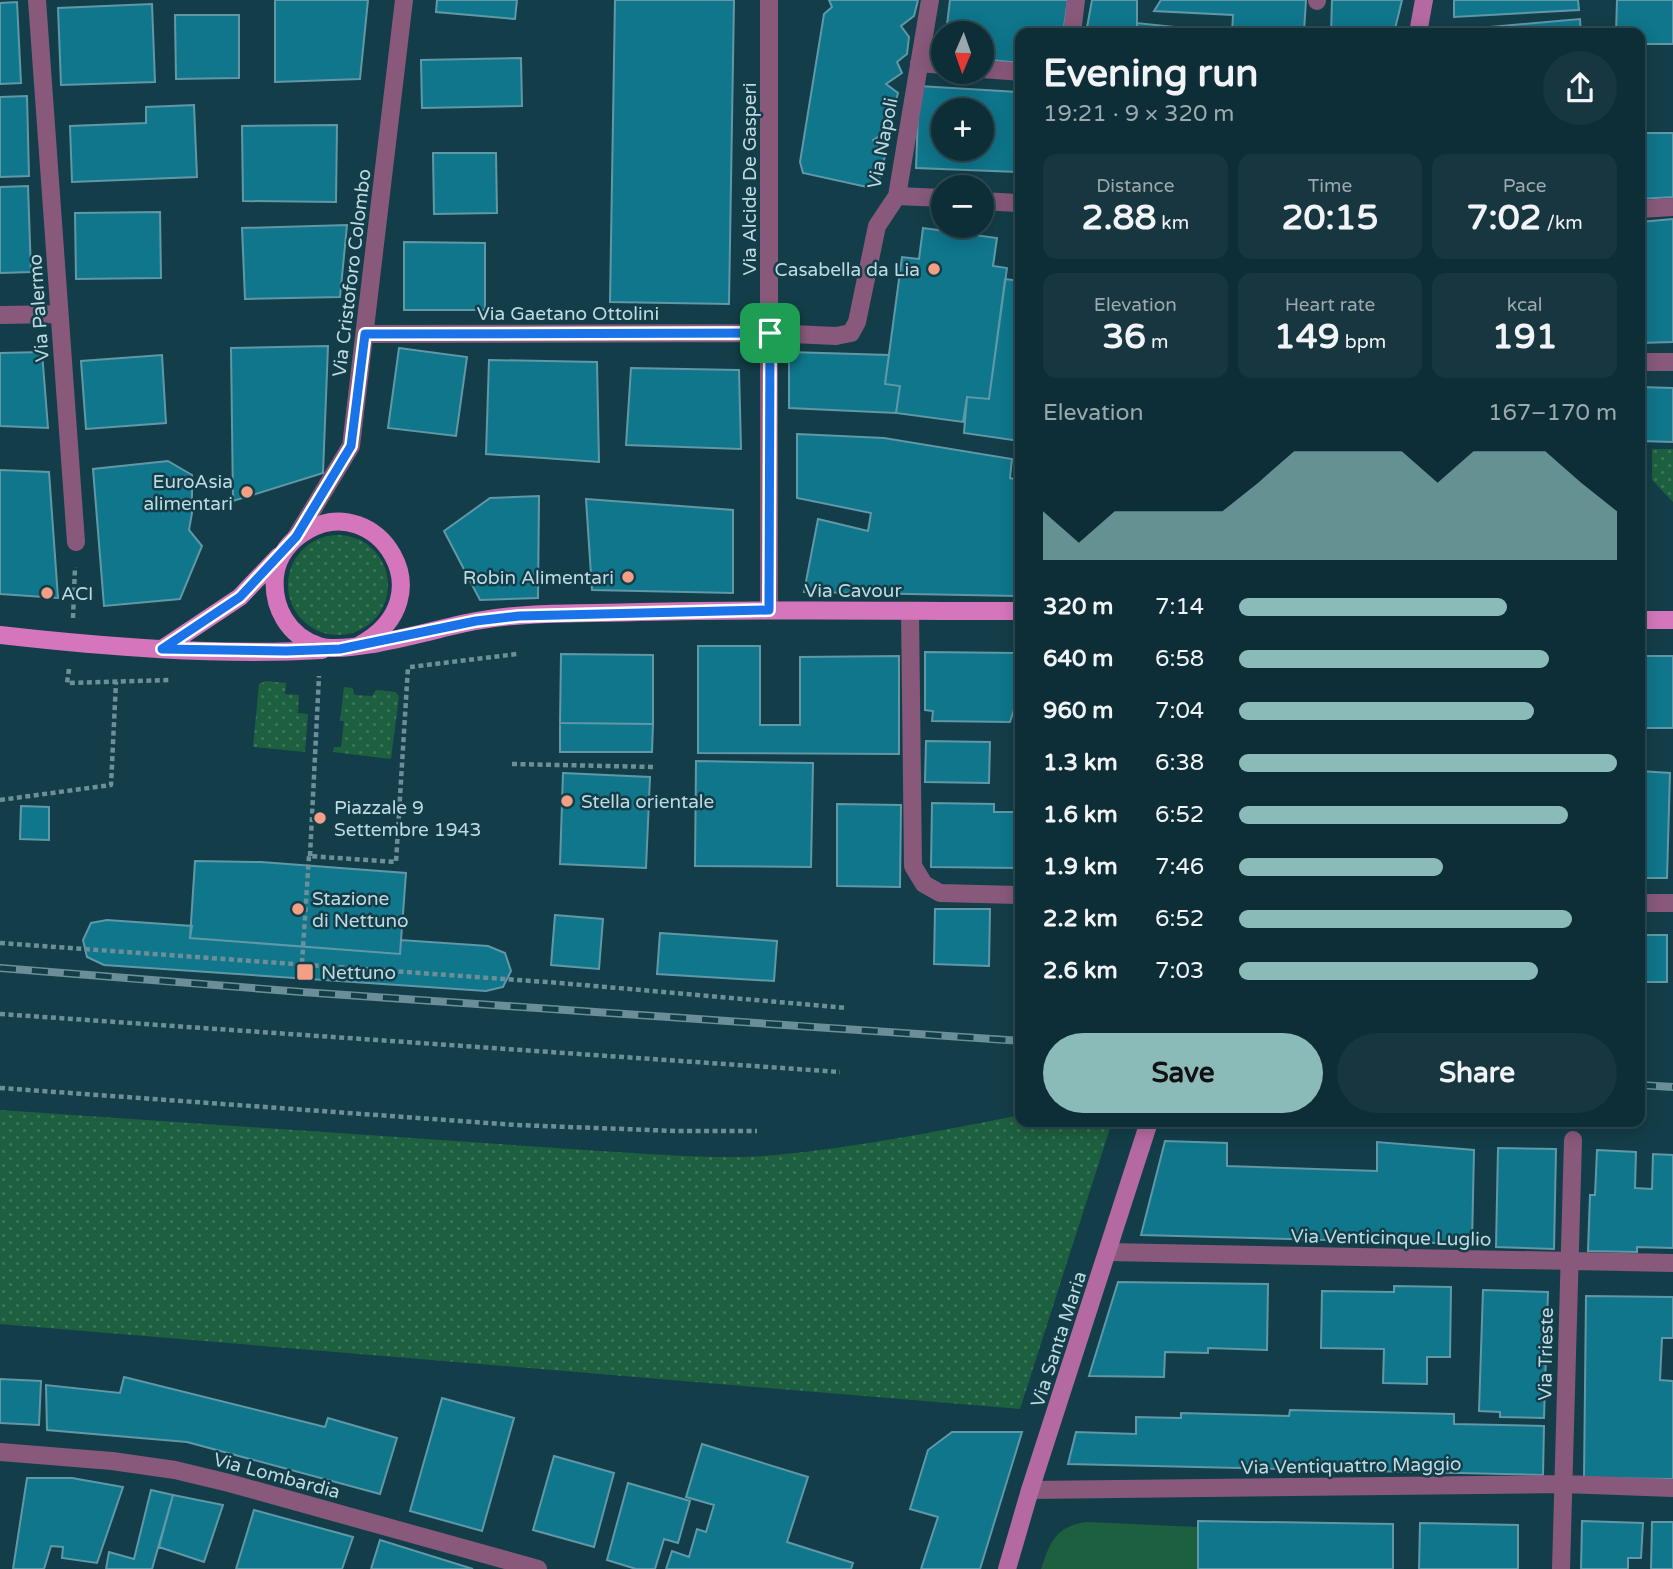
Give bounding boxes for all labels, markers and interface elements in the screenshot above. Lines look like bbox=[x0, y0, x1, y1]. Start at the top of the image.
north arrow bbox=[931, 21, 994, 84]
map controls bbox=[931, 21, 994, 238]
text: Evening run bbox=[1043, 51, 1258, 97]
button: share bbox=[1543, 51, 1617, 125]
street label: Via Alcide De Gasperi bbox=[739, 82, 761, 276]
street label: Via Napoli bbox=[863, 96, 903, 191]
button: + bbox=[931, 98, 994, 161]
text: 19:21 · 9 × 320 m bbox=[1043, 100, 1234, 128]
street label: Via Cristoforo Colombo bbox=[328, 168, 376, 378]
button: − bbox=[931, 175, 994, 238]
text: Distance bbox=[1096, 175, 1174, 197]
text: Time bbox=[1308, 175, 1352, 197]
text: Pace bbox=[1503, 175, 1547, 197]
text: 2.88 bbox=[1082, 197, 1156, 239]
text: 20:15 bbox=[1281, 197, 1379, 239]
text: 7:02 bbox=[1467, 197, 1542, 239]
text: km bbox=[1156, 212, 1189, 234]
text: /km bbox=[1542, 212, 1583, 234]
street label: Via Palermo bbox=[24, 253, 54, 363]
place label: Casabella da Lia bbox=[775, 259, 920, 281]
marker: Casabella da Lia bbox=[926, 261, 942, 277]
text: Elevation bbox=[1094, 294, 1177, 316]
text: Heart rate bbox=[1285, 294, 1375, 316]
text: kcal bbox=[1507, 294, 1543, 316]
street label: Via Gaetano Ottolini bbox=[477, 303, 659, 325]
pin bbox=[740, 303, 800, 363]
icon: arrive bbox=[751, 314, 789, 352]
text: 36 bbox=[1102, 316, 1146, 358]
text: 149 bbox=[1274, 316, 1340, 358]
text: 191 bbox=[1492, 316, 1558, 358]
text: m bbox=[1146, 331, 1169, 353]
text: bpm bbox=[1340, 331, 1386, 353]
text: Elevation bbox=[1043, 399, 1144, 427]
text: 167–170 m bbox=[1488, 399, 1617, 427]
place label: EuroAsia alimentari bbox=[143, 471, 233, 515]
marker: EuroAsia alimentari bbox=[239, 484, 255, 500]
place label: Robin Alimentari bbox=[463, 567, 614, 589]
marker: Robin Alimentari bbox=[620, 569, 636, 585]
street label: Via Cavour bbox=[804, 580, 902, 602]
place label: ACI bbox=[61, 583, 94, 605]
marker: ACI bbox=[39, 585, 55, 601]
text: 320 m bbox=[1043, 593, 1113, 621]
text: 7:14 bbox=[1155, 593, 1204, 621]
text: 640 m bbox=[1043, 645, 1113, 673]
text: 6:58 bbox=[1155, 645, 1204, 673]
text: 960 m bbox=[1043, 697, 1113, 725]
text: 7:04 bbox=[1155, 697, 1204, 725]
text: 1.3 km bbox=[1043, 749, 1118, 777]
text: 6:38 bbox=[1155, 749, 1204, 777]
place label: Stella orientale bbox=[581, 791, 714, 813]
marker: Stella orientale bbox=[559, 793, 575, 809]
place label: Piazzale 9 Settembre 1943 bbox=[334, 797, 481, 841]
text: 1.6 km bbox=[1043, 801, 1118, 829]
text: 6:52 bbox=[1155, 801, 1204, 829]
marker: Piazzale 9 Settembre 1943 bbox=[312, 810, 328, 826]
text: 1.9 km bbox=[1043, 853, 1118, 881]
text: 7:46 bbox=[1155, 853, 1204, 881]
place label: Stazione di Nettuno bbox=[312, 888, 409, 932]
marker: Stazione di Nettuno bbox=[290, 901, 306, 917]
text: 2.2 km bbox=[1043, 905, 1118, 933]
text: 6:52 bbox=[1155, 905, 1204, 933]
text: 2.6 km bbox=[1043, 957, 1118, 985]
text: 7:03 bbox=[1155, 957, 1204, 985]
marker: Nettuno bbox=[295, 962, 315, 982]
place label: Nettuno bbox=[321, 962, 396, 984]
button: Save bbox=[1043, 1033, 1323, 1113]
button: Share bbox=[1337, 1033, 1617, 1113]
street label: Via Venticinque Luglio bbox=[1290, 1225, 1492, 1251]
street label: Via Santa Maria bbox=[1027, 1269, 1091, 1410]
street label: Via Trieste bbox=[1534, 1307, 1558, 1401]
street label: Via Lombardia bbox=[211, 1448, 343, 1503]
street label: Via Ventiquattro Maggio bbox=[1240, 1453, 1462, 1479]

